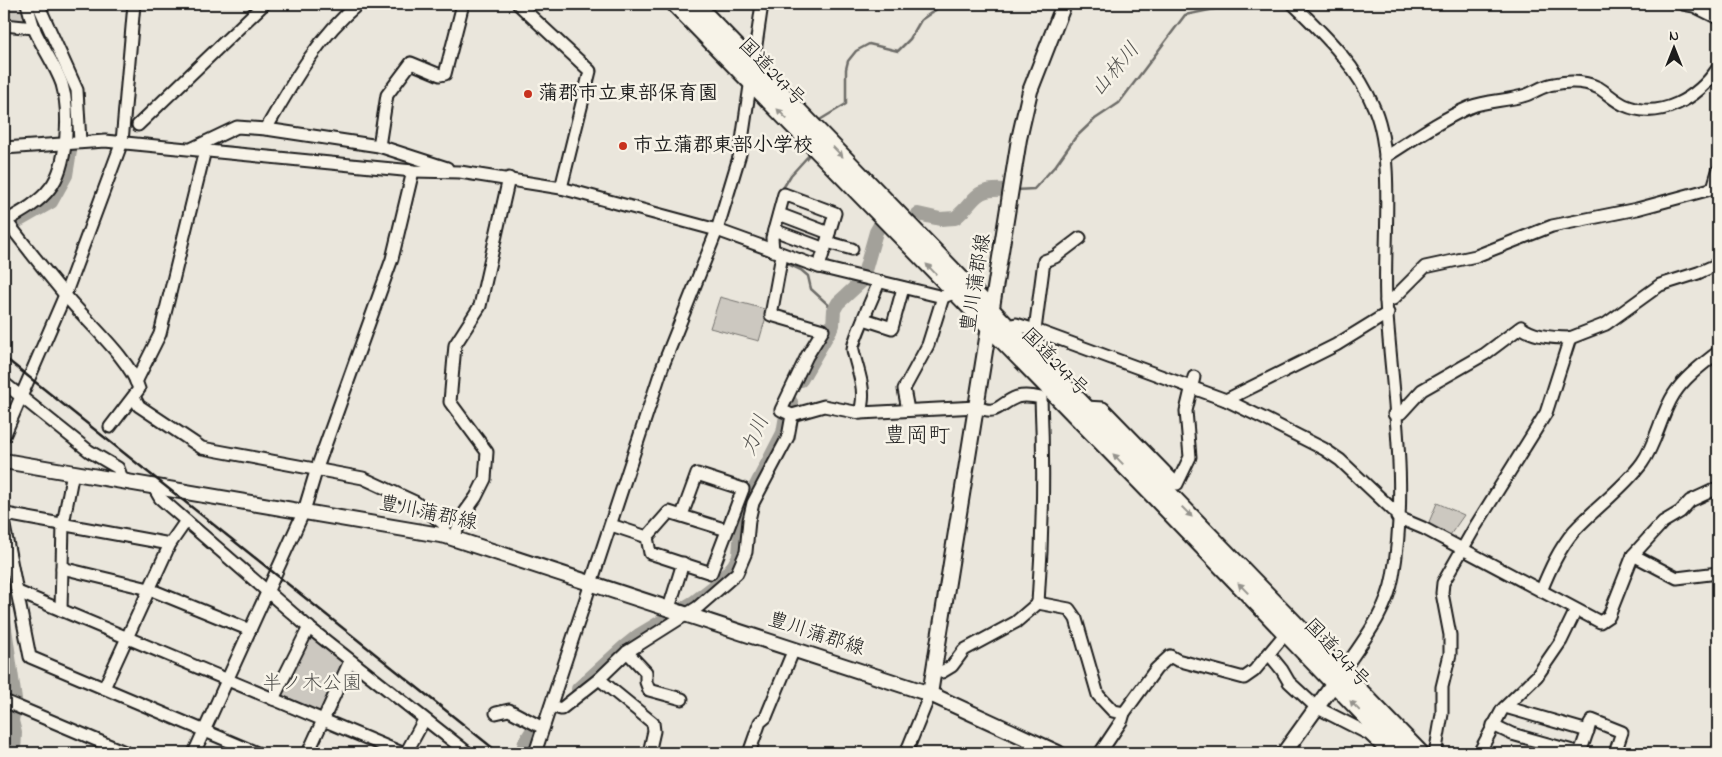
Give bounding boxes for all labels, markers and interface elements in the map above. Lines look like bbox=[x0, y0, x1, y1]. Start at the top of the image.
north arrow bbox=[1650, 22, 1700, 72]
text: N bbox=[1669, 26, 1679, 47]
street label: 国道247号 bbox=[731, 32, 811, 114]
water label: 山林川 bbox=[1084, 36, 1148, 104]
place label: 蒲郡市立東部保育園 bbox=[538, 80, 718, 109]
marker: 蒲郡市立東部保育園 bbox=[522, 88, 534, 100]
one-way arrow bbox=[776, 108, 788, 120]
place label: 市立蒲郡東部小学校 bbox=[633, 132, 813, 161]
marker: 市立蒲郡東部小学校 bbox=[617, 140, 629, 152]
one-way arrow bbox=[832, 146, 844, 158]
street label: 豊川蒲郡線 bbox=[955, 231, 999, 335]
one-way arrow bbox=[925, 263, 937, 275]
street label: 国道247号 bbox=[1014, 322, 1094, 404]
water label: 力川 bbox=[734, 411, 778, 461]
district label: 豊岡町 bbox=[884, 421, 950, 453]
one-way arrow bbox=[1112, 453, 1124, 465]
street label: 豊川蒲郡線 bbox=[376, 489, 480, 539]
one-way arrow bbox=[1180, 506, 1192, 518]
one-way arrow bbox=[1237, 582, 1249, 594]
street label: 豊川蒲郡線 bbox=[764, 606, 868, 664]
street label: 国道247号 bbox=[1296, 613, 1376, 695]
park label: 半ノ木公園 bbox=[262, 670, 362, 699]
one-way arrow bbox=[1349, 700, 1361, 712]

